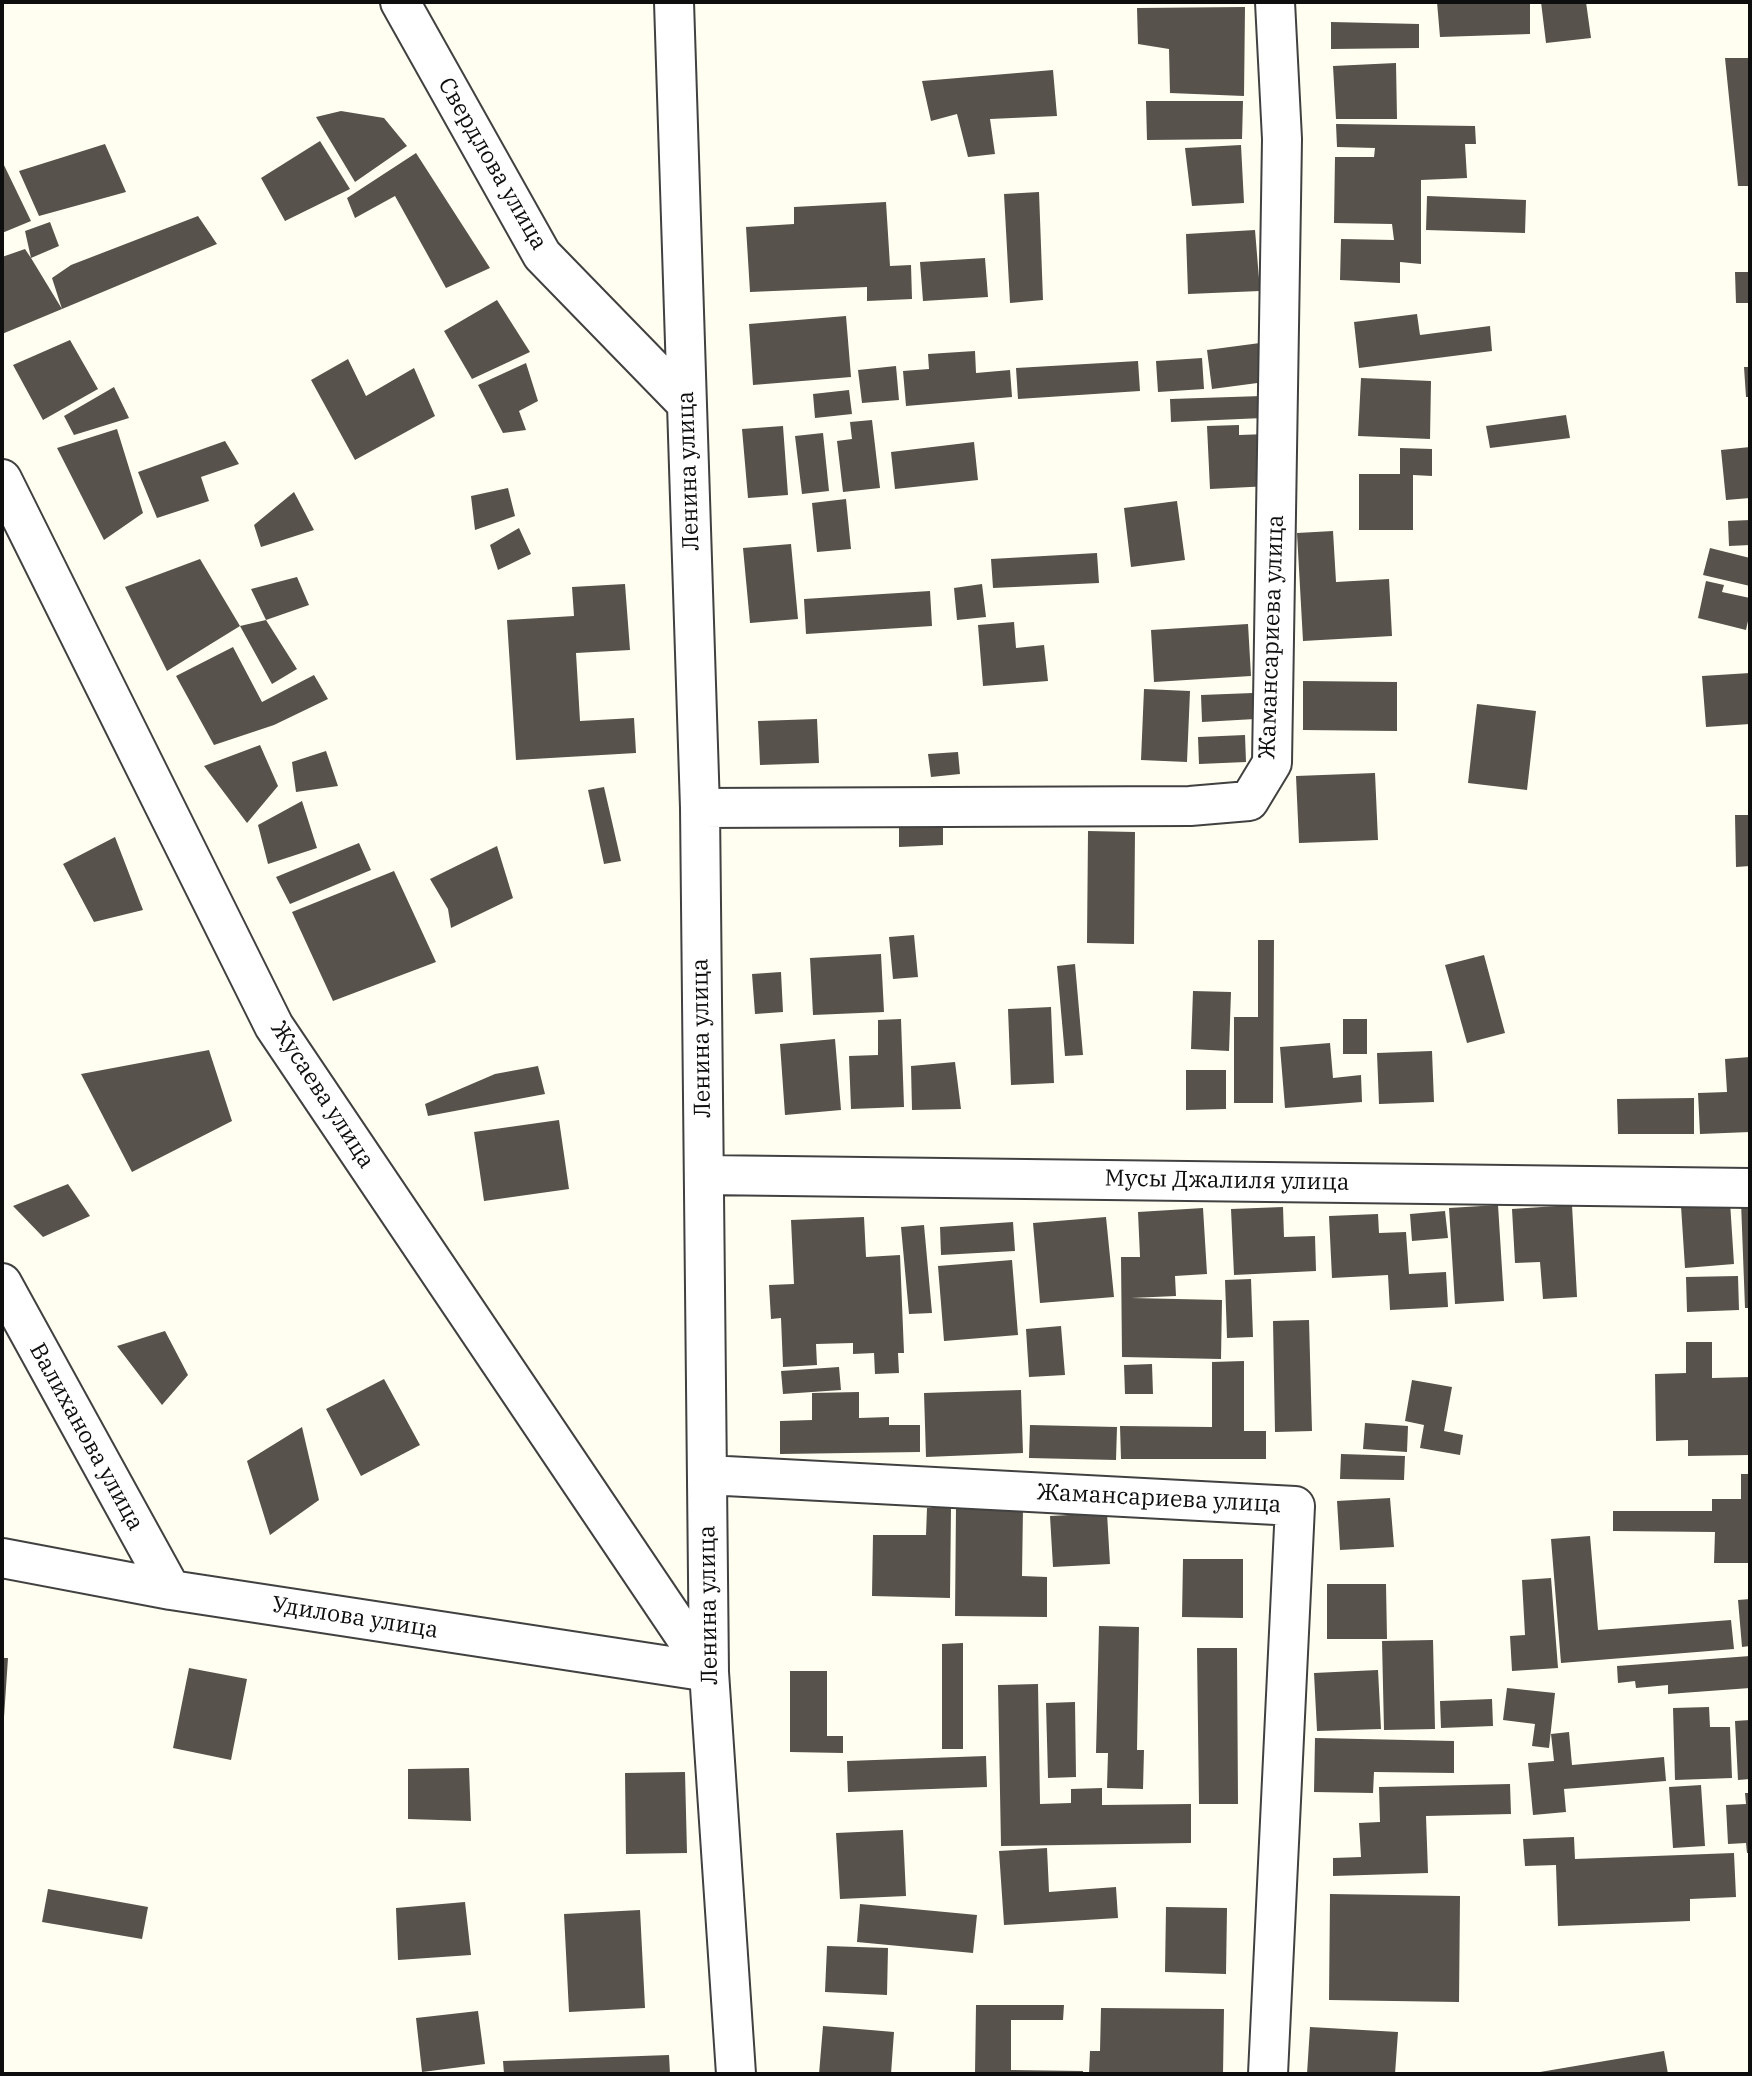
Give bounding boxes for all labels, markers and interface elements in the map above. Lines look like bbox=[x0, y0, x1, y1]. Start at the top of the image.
street label: Свердлова улица bbox=[431, 73, 553, 255]
street label: Ленина улица bbox=[672, 391, 706, 551]
street label: Жамансариева улица bbox=[1254, 514, 1290, 760]
street label: Ленина улица bbox=[687, 958, 717, 1118]
street label: Жусаева улица bbox=[264, 1016, 380, 1174]
street label: Мусы Джалиля улица bbox=[1104, 1165, 1350, 1197]
street label: Валиханова улица bbox=[23, 1339, 149, 1535]
street label: Жамансариева улица bbox=[1036, 1479, 1282, 1519]
street label: Ленина улица bbox=[694, 1525, 724, 1685]
street label: Удилова улица bbox=[270, 1591, 440, 1645]

